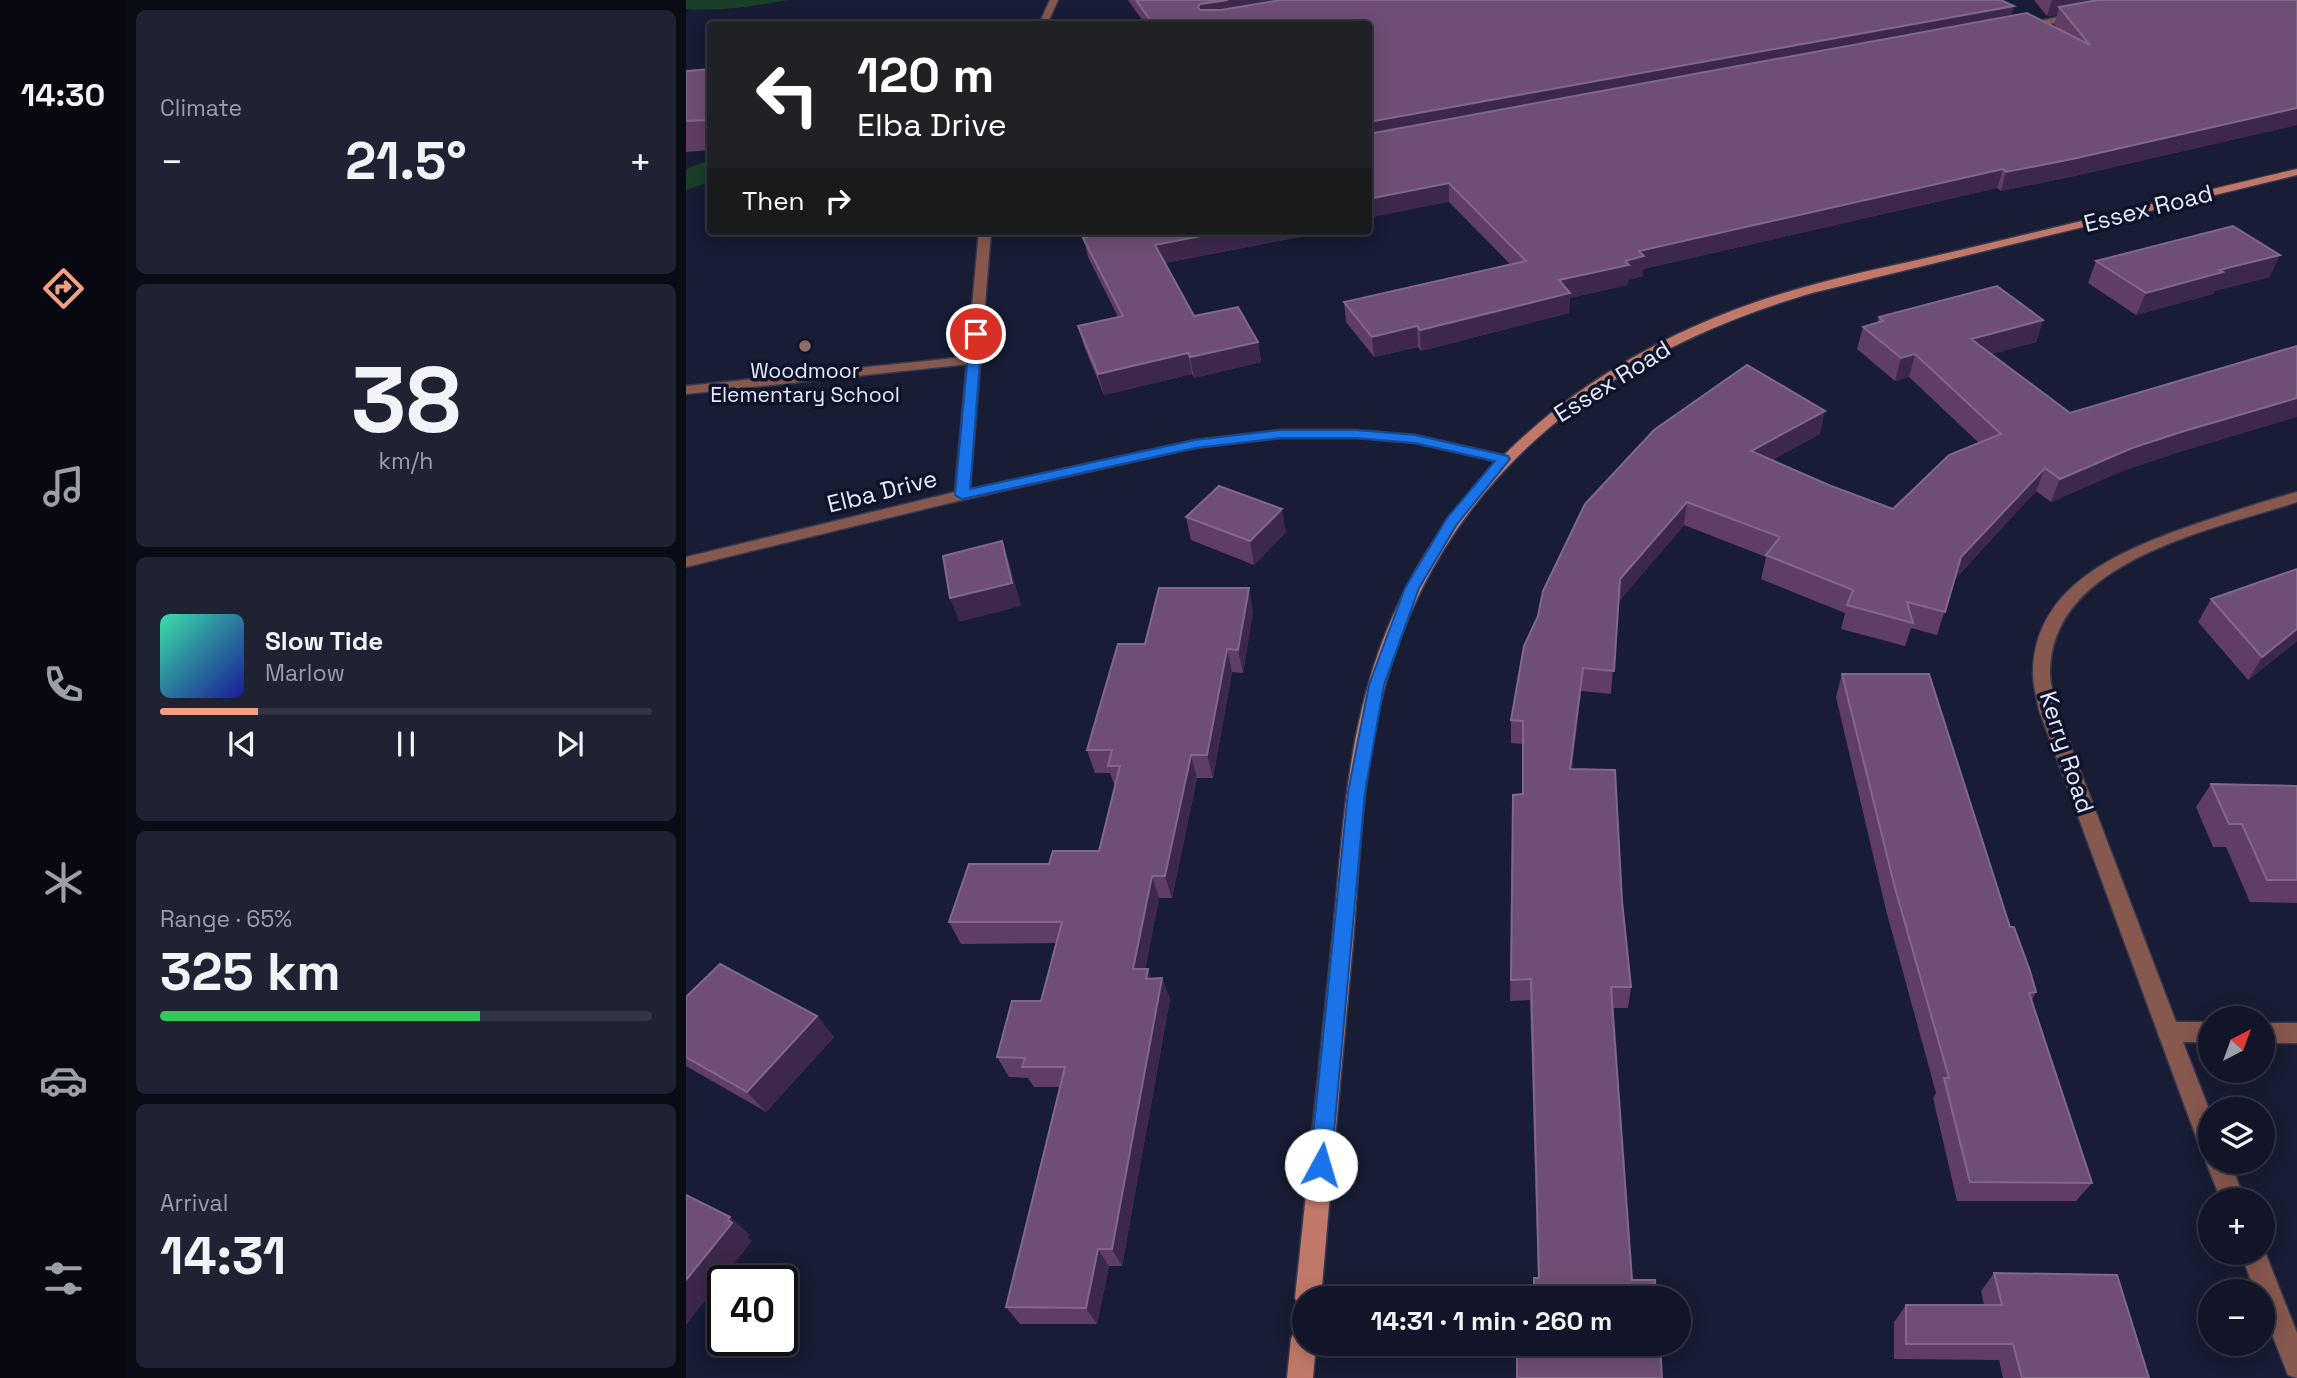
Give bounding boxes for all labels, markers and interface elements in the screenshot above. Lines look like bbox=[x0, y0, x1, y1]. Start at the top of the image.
text: 120 m bbox=[857, 44, 994, 106]
icon: left bbox=[742, 49, 833, 140]
text: 14:30 bbox=[21, 75, 105, 115]
text: Climate bbox=[160, 93, 242, 123]
text: Elba Drive bbox=[857, 105, 1007, 145]
text: 21.5° bbox=[345, 128, 467, 194]
text: − bbox=[160, 138, 184, 186]
text: + bbox=[628, 138, 652, 186]
street label: Essex Road bbox=[2080, 177, 2216, 239]
icon: right bbox=[819, 182, 857, 220]
text: Then bbox=[742, 184, 805, 218]
icon: directions bbox=[39, 264, 88, 313]
pin bbox=[946, 304, 1006, 364]
icon: arrive bbox=[957, 315, 995, 353]
street label: Essex Road bbox=[1548, 333, 1676, 429]
marker: Woodmoor Elementary School bbox=[797, 338, 813, 354]
text: 38 bbox=[351, 342, 461, 459]
place label: Woodmoor Elementary School bbox=[710, 357, 900, 408]
text: km/h bbox=[379, 446, 433, 476]
icon: music bbox=[39, 462, 88, 511]
street label: Elba Drive bbox=[824, 462, 940, 520]
text: Slow Tide bbox=[265, 624, 383, 658]
text: Marlow bbox=[265, 658, 345, 688]
icon: phone bbox=[39, 660, 88, 709]
street label: Kerry Road bbox=[2033, 687, 2101, 817]
icon: previous bbox=[223, 725, 261, 763]
icon: pause bbox=[387, 725, 425, 763]
icon: next bbox=[551, 725, 589, 763]
icon: climate bbox=[39, 858, 88, 907]
text: Range · 65% bbox=[160, 904, 292, 934]
text: 325 km bbox=[160, 939, 341, 1005]
north arrow bbox=[2198, 1006, 2275, 1083]
map controls bbox=[2198, 1006, 2275, 1356]
icon: car bbox=[39, 1056, 88, 1105]
button: layers bbox=[2198, 1097, 2275, 1174]
position arrow bbox=[1284, 1128, 1358, 1202]
text: Arrival bbox=[160, 1188, 228, 1218]
button: + bbox=[2198, 1188, 2275, 1265]
text: 14:31 bbox=[160, 1223, 286, 1289]
icon: filters bbox=[39, 1254, 88, 1303]
speed limit sign: 40 bbox=[707, 1265, 798, 1356]
button: − bbox=[2198, 1279, 2275, 1356]
text: 14:31 · 1 min · 260 m bbox=[1371, 1304, 1612, 1338]

